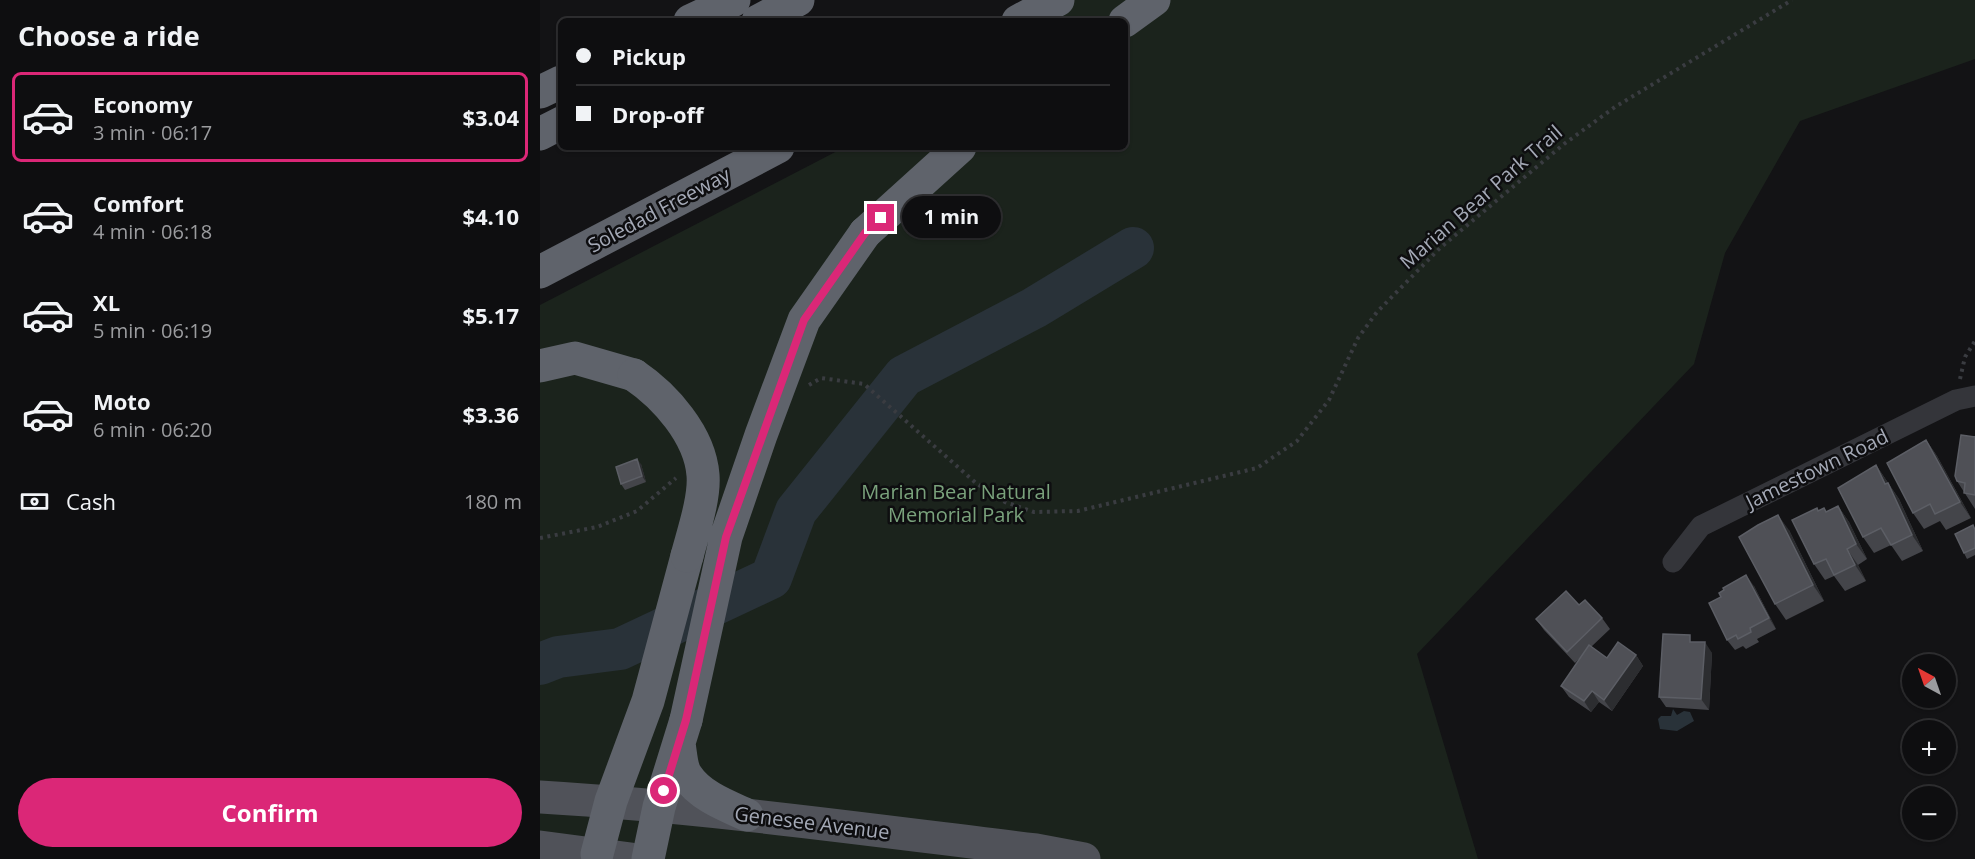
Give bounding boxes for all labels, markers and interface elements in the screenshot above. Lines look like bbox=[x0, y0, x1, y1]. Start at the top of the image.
text: Choose a ride bbox=[18, 17, 200, 54]
text: Pickup bbox=[612, 41, 686, 71]
text: Economy bbox=[93, 89, 192, 119]
icon: car bbox=[21, 90, 75, 144]
text: Drop-off bbox=[612, 99, 704, 129]
text: $3.04 bbox=[462, 102, 519, 132]
text: 3 min · 06:17 bbox=[93, 119, 212, 146]
street label: Marian Bear Park Trail bbox=[1394, 119, 1568, 275]
street label: Soledad Freeway bbox=[583, 160, 736, 258]
text: Comfort bbox=[93, 188, 184, 218]
icon: car bbox=[21, 189, 75, 243]
callout: 1 min bbox=[902, 197, 1001, 239]
text: $4.10 bbox=[462, 201, 519, 231]
text: 1 min bbox=[924, 203, 979, 230]
route end bbox=[867, 204, 894, 231]
text: 4 min · 06:18 bbox=[93, 218, 212, 245]
text: XL bbox=[93, 287, 120, 317]
icon: car bbox=[21, 288, 75, 342]
text: $5.17 bbox=[462, 300, 519, 330]
text: 5 min · 06:19 bbox=[93, 317, 212, 344]
text: Moto bbox=[93, 386, 151, 416]
icon: car bbox=[21, 387, 75, 441]
text: $3.36 bbox=[462, 399, 519, 429]
text: 6 min · 06:20 bbox=[93, 416, 212, 443]
street label: Jamestown Road bbox=[1739, 422, 1893, 516]
park label: Marian Bear Natural Memorial Park bbox=[861, 478, 1051, 528]
icon: cash bbox=[18, 485, 51, 518]
text: Cash bbox=[66, 486, 116, 516]
text: 180 m bbox=[464, 488, 522, 515]
north arrow bbox=[1902, 654, 1956, 708]
map controls bbox=[1902, 654, 1956, 840]
button: + bbox=[1902, 720, 1956, 774]
route start bbox=[650, 777, 677, 804]
button: Confirm bbox=[18, 778, 522, 847]
button: − bbox=[1902, 786, 1956, 840]
street label: Genesee Avenue bbox=[733, 800, 891, 845]

